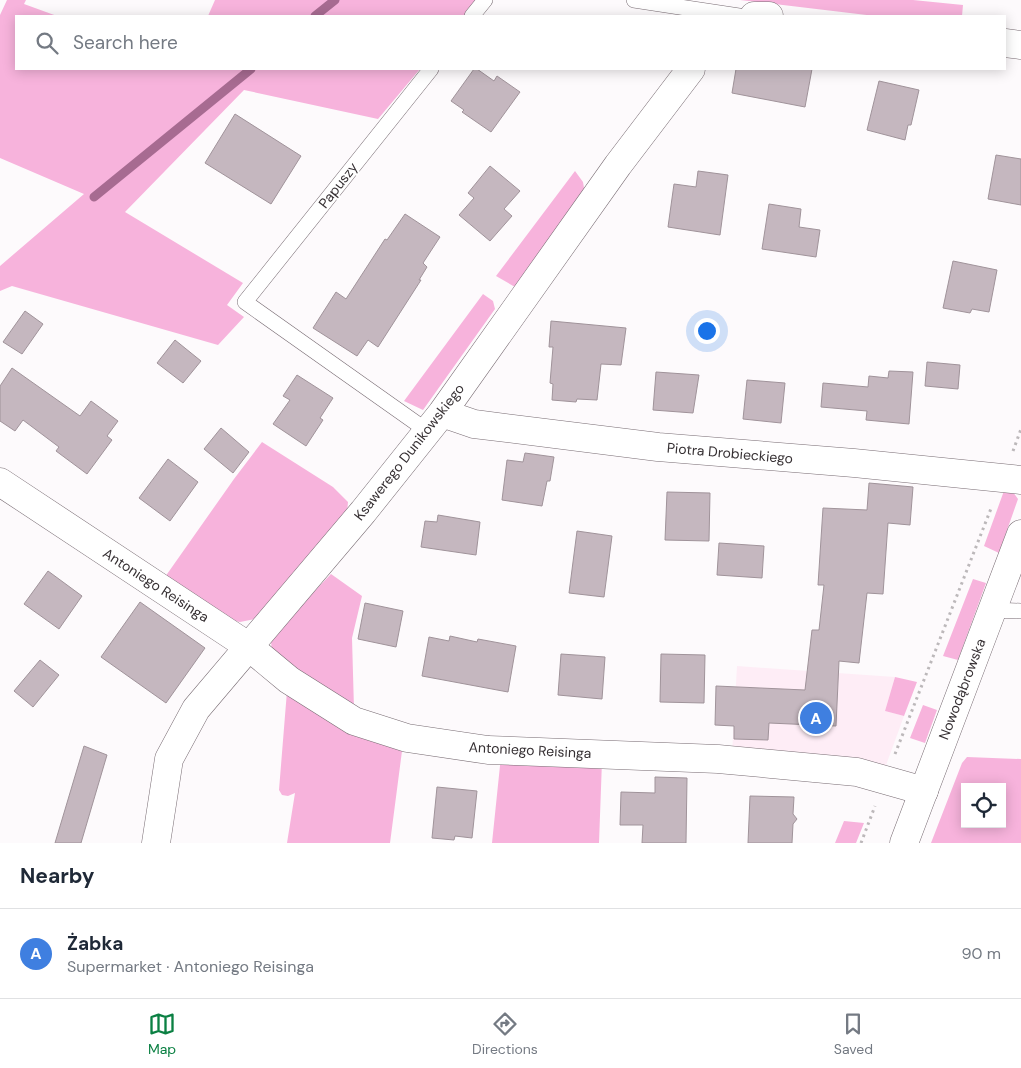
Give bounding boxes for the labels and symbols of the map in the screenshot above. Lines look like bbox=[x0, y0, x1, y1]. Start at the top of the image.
street label: Papuszy bbox=[314, 158, 362, 212]
your location bbox=[694, 318, 720, 344]
street label: Ksawerego Dunikowskiego bbox=[350, 380, 468, 524]
street label: Piotra Drobieckiego bbox=[666, 439, 794, 467]
street label: Antoniego Reisinga bbox=[100, 544, 212, 626]
street label: Nowodąbrowska bbox=[934, 636, 990, 742]
pin: A bbox=[800, 699, 832, 737]
street label: Antoniego Reisinga bbox=[468, 738, 592, 762]

